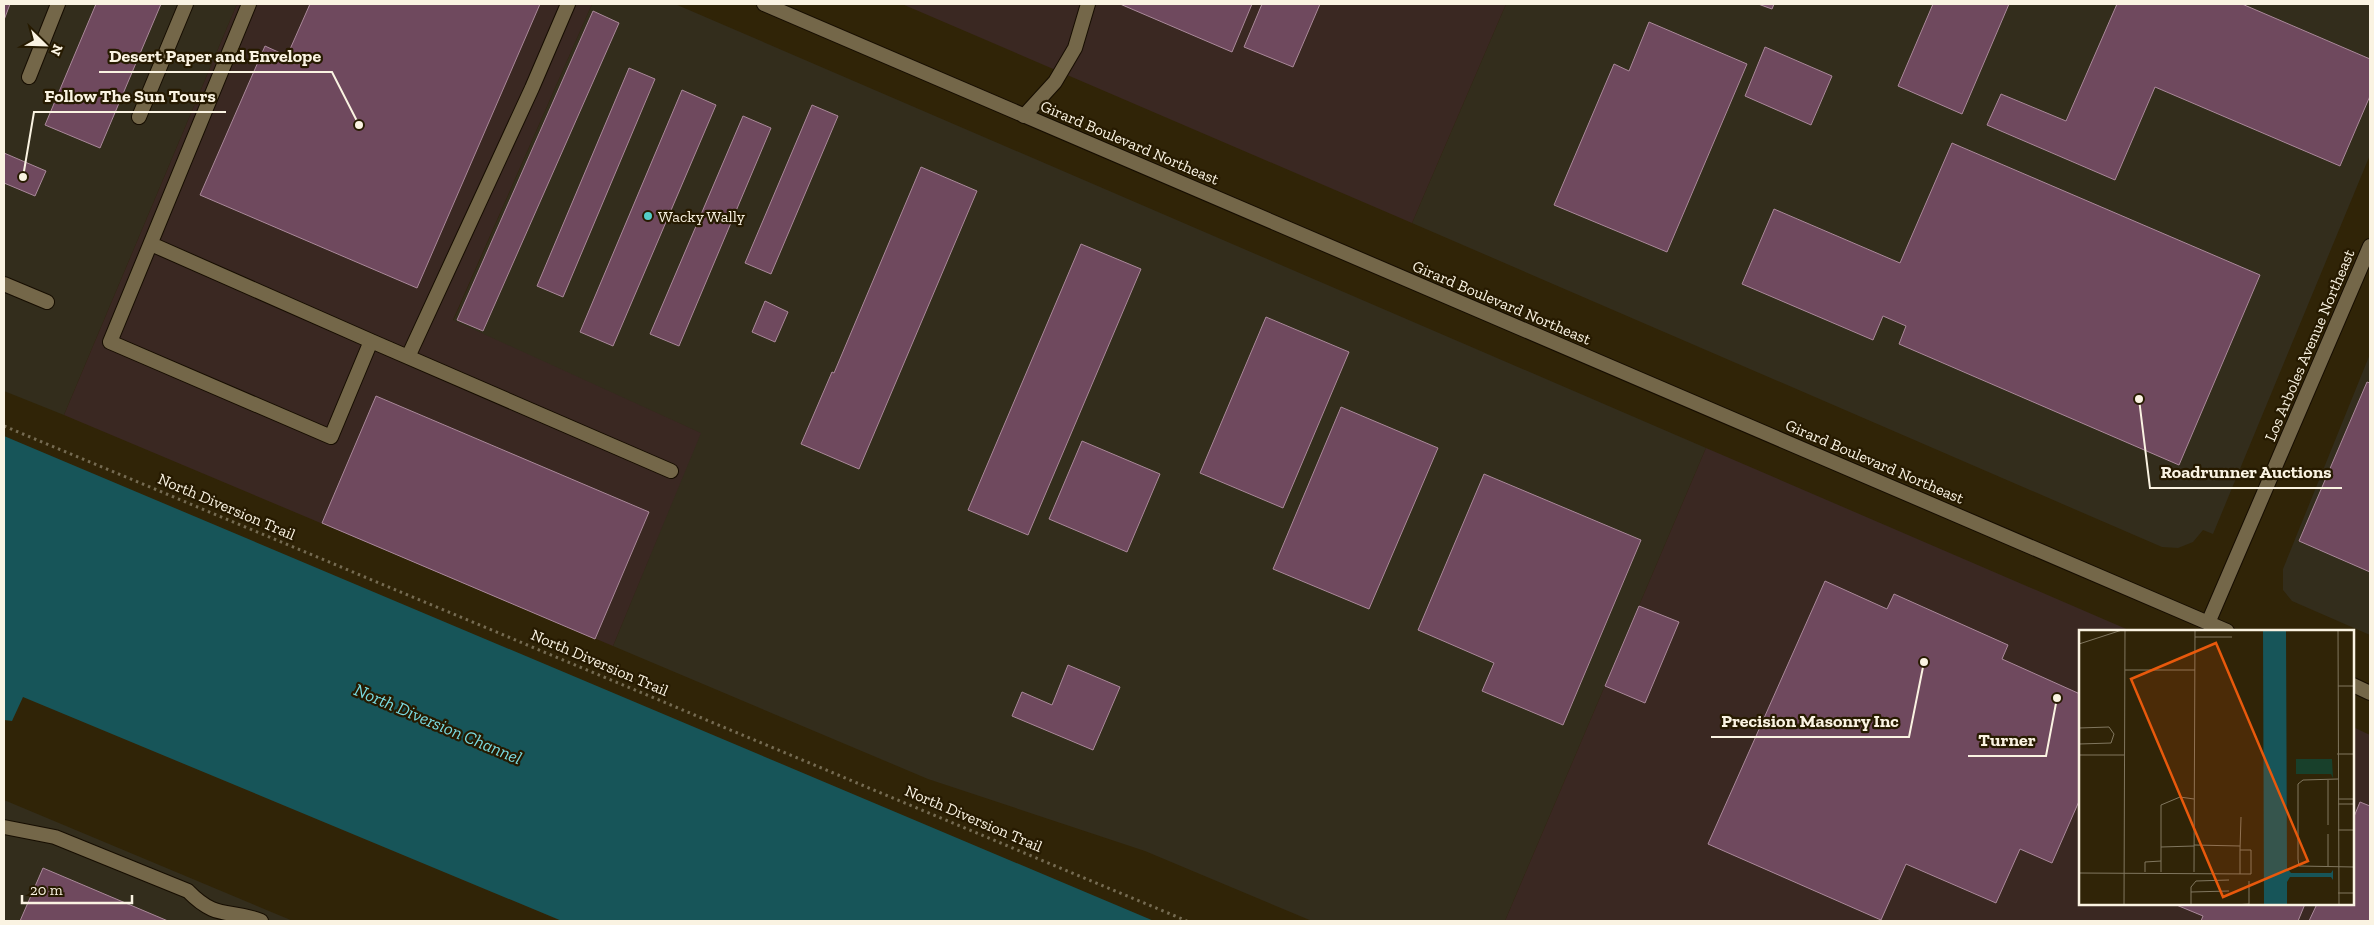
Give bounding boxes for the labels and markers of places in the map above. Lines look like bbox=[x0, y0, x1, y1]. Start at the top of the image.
callout: Desert Paper and Envelope bbox=[99, 39, 332, 72]
callout: Follow The Sun Tours bbox=[34, 79, 226, 112]
place label: Wacky Wally bbox=[658, 207, 746, 226]
marker: Wacky Wally bbox=[642, 210, 654, 222]
callout: Roadrunner Auctions bbox=[2150, 455, 2342, 488]
callout: Precision Masonry Inc bbox=[1711, 704, 1909, 737]
callout: Turner bbox=[1968, 723, 2046, 756]

